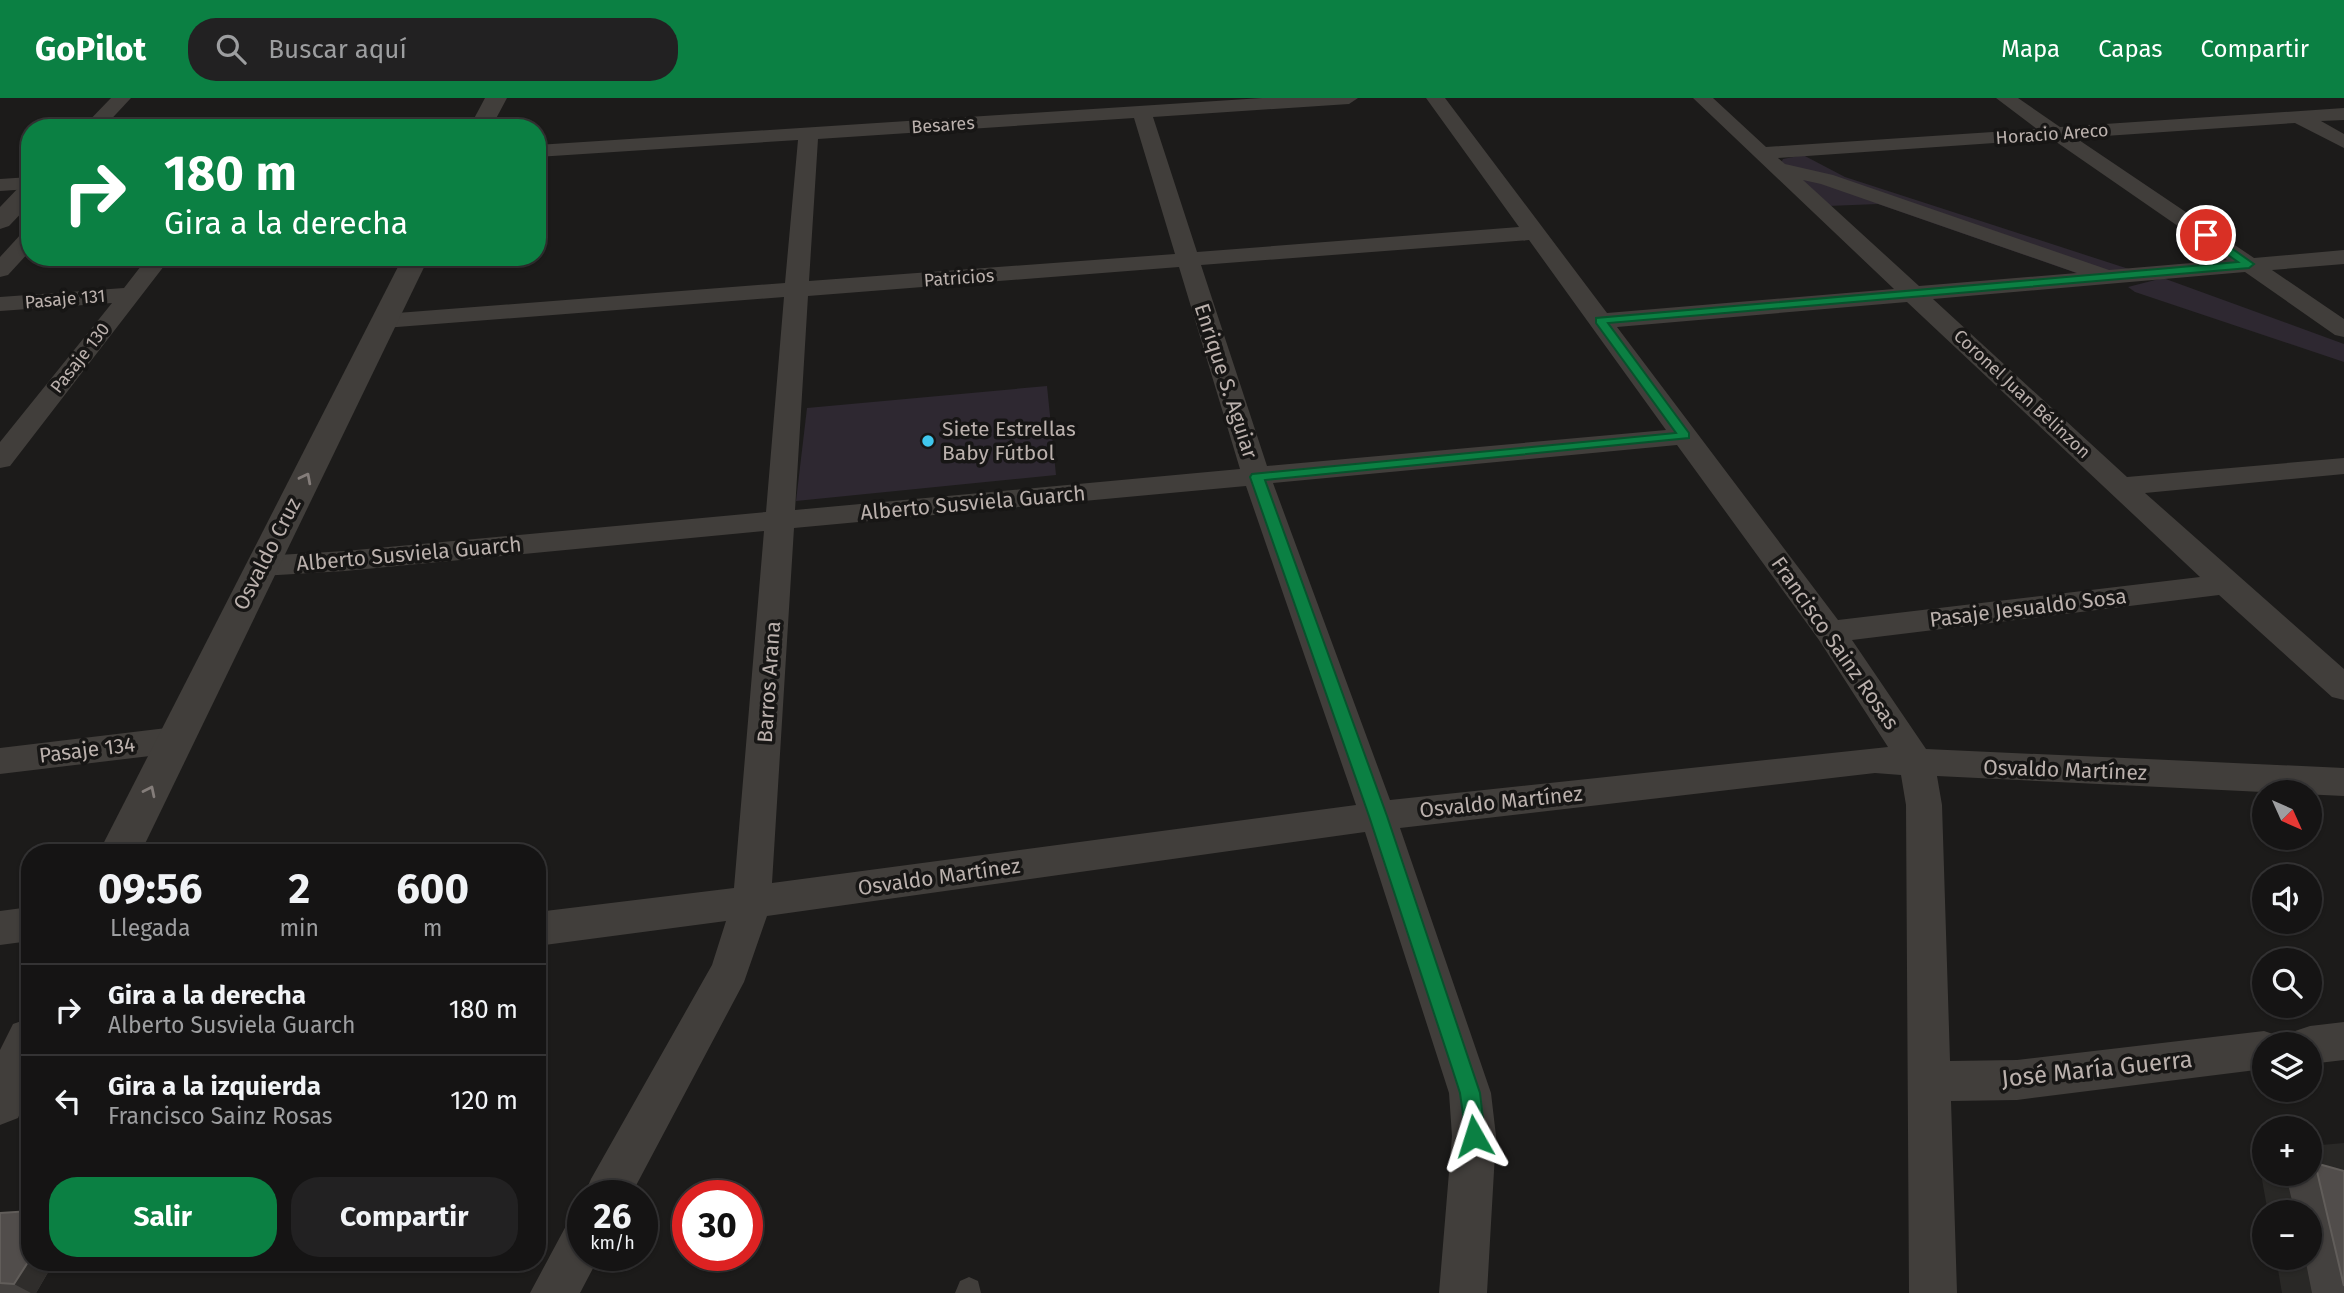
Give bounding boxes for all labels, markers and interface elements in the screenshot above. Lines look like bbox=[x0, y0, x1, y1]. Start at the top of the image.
search box bbox=[188, 18, 678, 81]
text: GoPilot bbox=[35, 29, 146, 69]
icon: search bbox=[212, 30, 250, 68]
text: Buscar aquí bbox=[268, 34, 407, 65]
text: Mapa bbox=[2001, 35, 2060, 63]
text: Capas bbox=[2098, 35, 2162, 63]
text: Compartir bbox=[2200, 35, 2309, 63]
street label: Besares bbox=[911, 112, 975, 138]
street label: Horacio Areco bbox=[1995, 119, 2109, 149]
text: 180 m bbox=[164, 144, 297, 203]
icon: right bbox=[49, 147, 140, 238]
text: Gira a la derecha bbox=[164, 204, 408, 242]
pin bbox=[2176, 205, 2236, 265]
icon: arrive bbox=[2187, 216, 2225, 254]
street label: Patricios bbox=[923, 265, 995, 291]
street label: Pasaje 131 bbox=[24, 285, 106, 313]
street label: Enrique S. Aguiar bbox=[1189, 300, 1263, 462]
street label: Pasaje 130 bbox=[46, 318, 114, 398]
street label: Coronel Juan Bélinzon bbox=[1949, 325, 2095, 463]
place label: Siete Estrellas Baby Fútbol bbox=[942, 416, 1076, 466]
marker: Siete Estrellas Baby Fútbol bbox=[920, 433, 936, 449]
one-way arrow bbox=[297, 472, 311, 485]
street label: Alberto Susviela Guarch bbox=[859, 480, 1087, 526]
street label: Osvaldo Cruz bbox=[228, 493, 306, 615]
street label: Alberto Susviela Guarch bbox=[295, 531, 523, 577]
street label: Francisco Sainz Rosas bbox=[1766, 552, 1905, 735]
street label: Pasaje Jesualdo Sosa bbox=[1928, 583, 2128, 633]
street label: Barros Arana bbox=[752, 620, 786, 744]
street label: Pasaje 134 bbox=[37, 731, 137, 769]
street label: Osvaldo Martínez bbox=[1983, 754, 2147, 786]
north arrow bbox=[2252, 780, 2322, 850]
map controls bbox=[2252, 780, 2322, 1270]
street label: Osvaldo Martínez bbox=[1418, 781, 1584, 823]
one-way arrow bbox=[142, 786, 156, 798]
street label: Osvaldo Martínez bbox=[856, 853, 1022, 901]
text: 09:56 bbox=[98, 864, 202, 914]
text: 2 bbox=[288, 864, 310, 914]
text: 600 bbox=[396, 864, 469, 914]
button: sound bbox=[2252, 864, 2322, 934]
text: Llegada bbox=[110, 914, 191, 942]
text: min bbox=[279, 914, 319, 942]
text: m bbox=[423, 914, 442, 942]
button: search bbox=[2252, 948, 2322, 1018]
text: Gira a la derecha bbox=[108, 980, 306, 1011]
icon: right bbox=[49, 991, 87, 1029]
text: 180 m bbox=[449, 994, 518, 1025]
text: Alberto Susviela Guarch bbox=[108, 1011, 355, 1039]
button: layers bbox=[2252, 1032, 2322, 1102]
street label: José María Guerra bbox=[2000, 1045, 2194, 1093]
text: Gira a la izquierda bbox=[108, 1071, 321, 1102]
icon: left bbox=[49, 1082, 87, 1120]
text: 120 m bbox=[450, 1085, 518, 1116]
position arrow bbox=[1437, 1099, 1511, 1173]
text: Francisco Sainz Rosas bbox=[108, 1102, 333, 1130]
button: + bbox=[2252, 1116, 2322, 1186]
button: Salir bbox=[49, 1177, 277, 1257]
button: Compartir bbox=[291, 1177, 518, 1257]
speed limit sign: 30 bbox=[672, 1180, 763, 1271]
text: 26 bbox=[594, 1195, 631, 1237]
button: − bbox=[2252, 1200, 2322, 1270]
text: km/h bbox=[590, 1232, 635, 1254]

